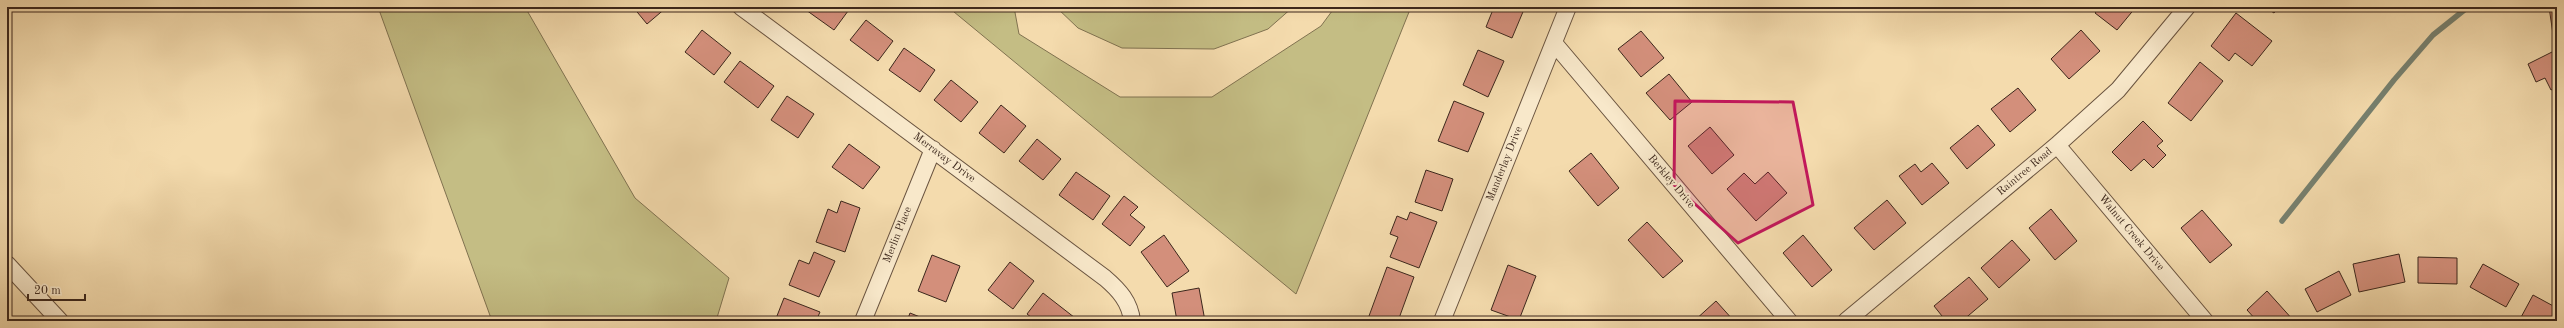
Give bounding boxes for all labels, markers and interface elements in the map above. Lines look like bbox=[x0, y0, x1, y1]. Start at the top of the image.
street label: Manderlay Drive bbox=[1485, 125, 1525, 203]
street label: Merravay Drive bbox=[911, 131, 977, 185]
street label: Raintree Road bbox=[1995, 146, 2055, 198]
street label: Berkley Drive bbox=[1645, 153, 1697, 211]
street label: Walnut Creek Drive bbox=[2096, 193, 2166, 273]
street label: Merlin Place bbox=[882, 205, 914, 265]
scale bar bbox=[28, 276, 85, 302]
text: 20 m bbox=[34, 285, 61, 297]

